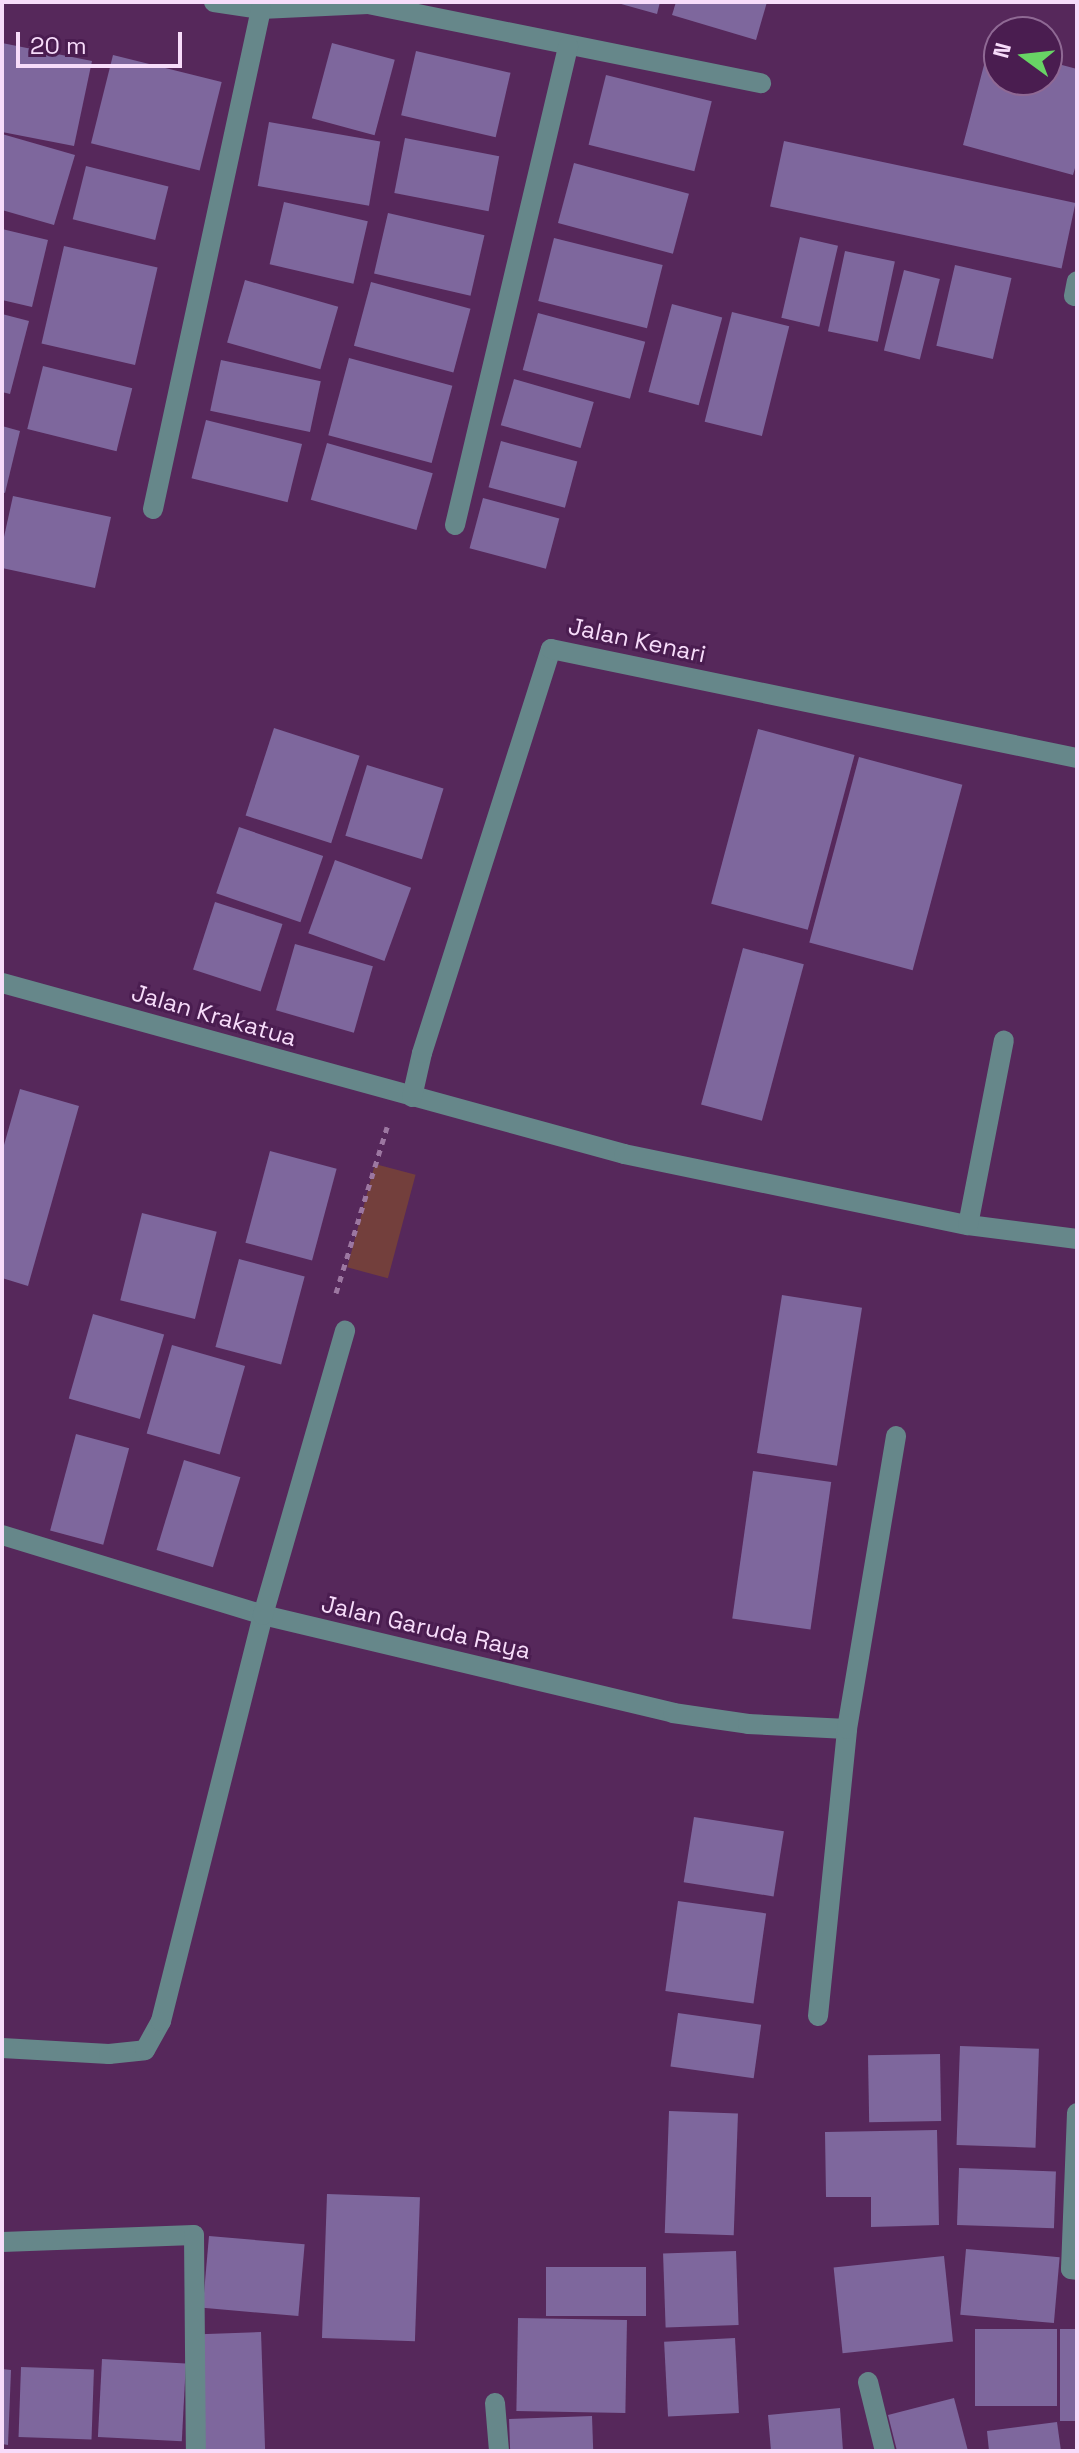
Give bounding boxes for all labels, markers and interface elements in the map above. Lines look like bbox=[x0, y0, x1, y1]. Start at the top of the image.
scale bar bbox=[20, 16, 186, 66]
north arrow bbox=[983, 16, 1063, 96]
text: 20 m bbox=[30, 30, 87, 61]
text: N bbox=[986, 40, 1017, 61]
street label: Jalan Kenari bbox=[566, 611, 708, 669]
street label: Jalan Krakatua bbox=[128, 978, 300, 1052]
street label: Jalan Garuda Raya bbox=[319, 1589, 533, 1665]

